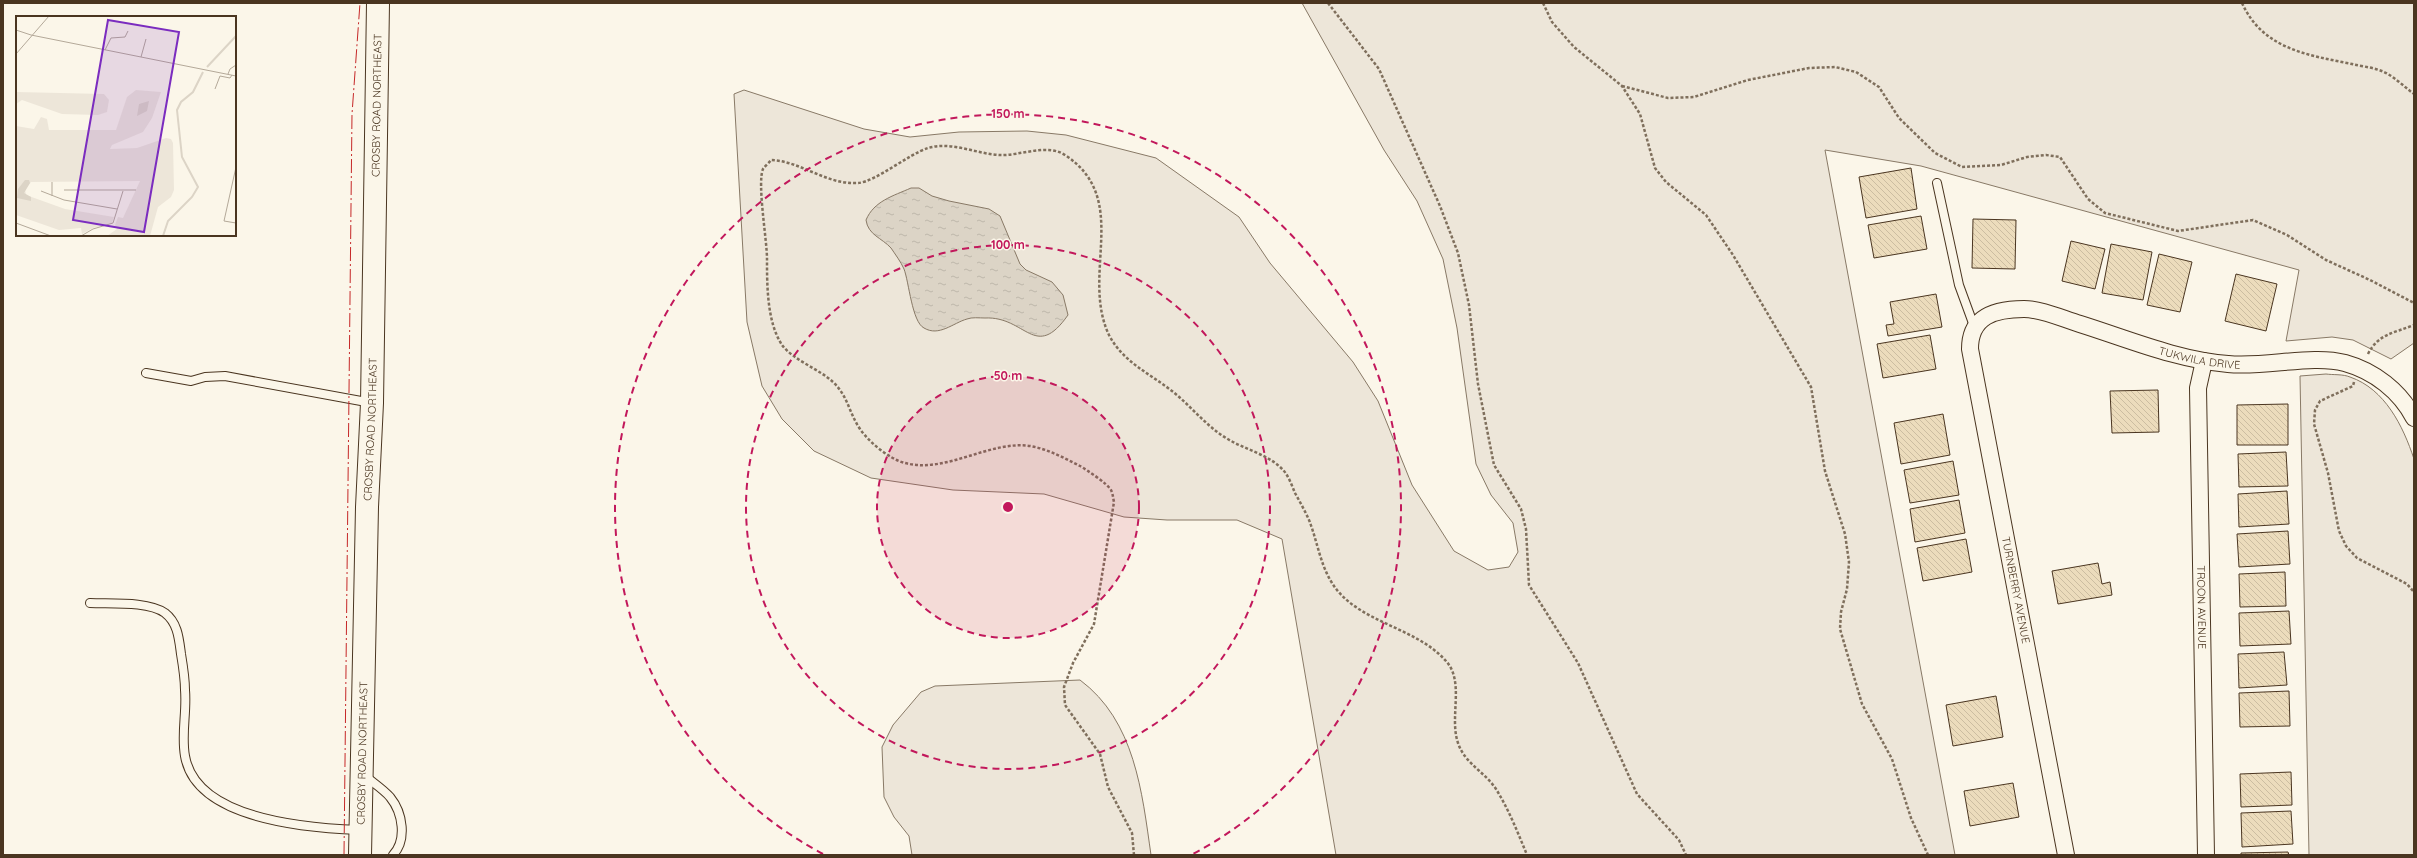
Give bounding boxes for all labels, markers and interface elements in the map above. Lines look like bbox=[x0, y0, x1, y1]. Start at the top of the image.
inset map bbox=[16, 16, 236, 236]
street label: CROSBY ROAD NORTHEAST bbox=[368, 33, 385, 177]
text: 150 m bbox=[991, 106, 1025, 121]
text: 100 m bbox=[991, 237, 1025, 252]
street label: TUKWILA DRIVE bbox=[2157, 343, 2241, 372]
street label: CROSBY ROAD NORTHEAST bbox=[360, 357, 380, 501]
text: 50 m bbox=[994, 368, 1022, 383]
centre of rings bbox=[1001, 500, 1015, 514]
street label: TURNBERRY AVENUE bbox=[1999, 535, 2033, 645]
street label: TROON AVENUE bbox=[2194, 565, 2209, 649]
street label: CROSBY ROAD NORTHEAST bbox=[354, 681, 370, 825]

